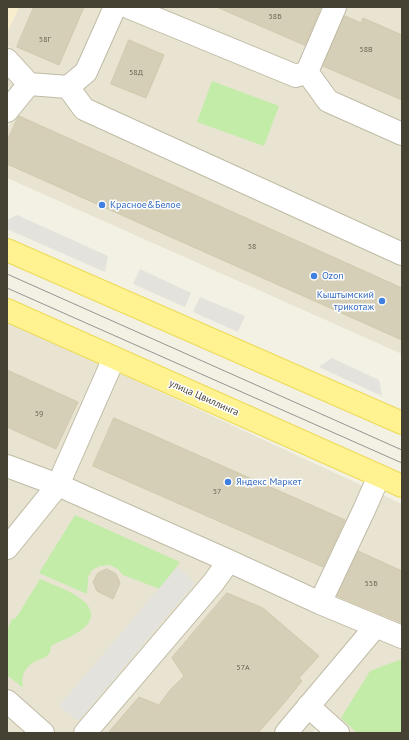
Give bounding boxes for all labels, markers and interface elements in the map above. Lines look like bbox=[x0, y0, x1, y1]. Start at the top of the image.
house number: 58Б bbox=[268, 12, 282, 22]
house number: 58Г bbox=[39, 35, 51, 45]
house number: 58В bbox=[359, 45, 373, 55]
house number: 58Д bbox=[129, 68, 143, 78]
place label: Красное&Белое bbox=[110, 199, 181, 211]
marker: Красное&Белое bbox=[97, 200, 107, 210]
house number: 58 bbox=[248, 242, 256, 252]
place label: Ozon bbox=[322, 270, 344, 282]
marker: Ozon bbox=[309, 271, 319, 281]
place label: Кыштымский трикотаж bbox=[317, 289, 374, 312]
marker: Кыштымский трикотаж bbox=[377, 296, 387, 306]
street label: улица Цвиллинга bbox=[167, 377, 241, 419]
house number: 59 bbox=[35, 409, 43, 419]
place label: Яндекс Маркет bbox=[236, 476, 301, 488]
marker: Яндекс Маркет bbox=[223, 477, 233, 487]
house number: 57 bbox=[213, 487, 221, 497]
house number: 55Б bbox=[364, 579, 378, 589]
house number: 57А bbox=[236, 663, 250, 673]

